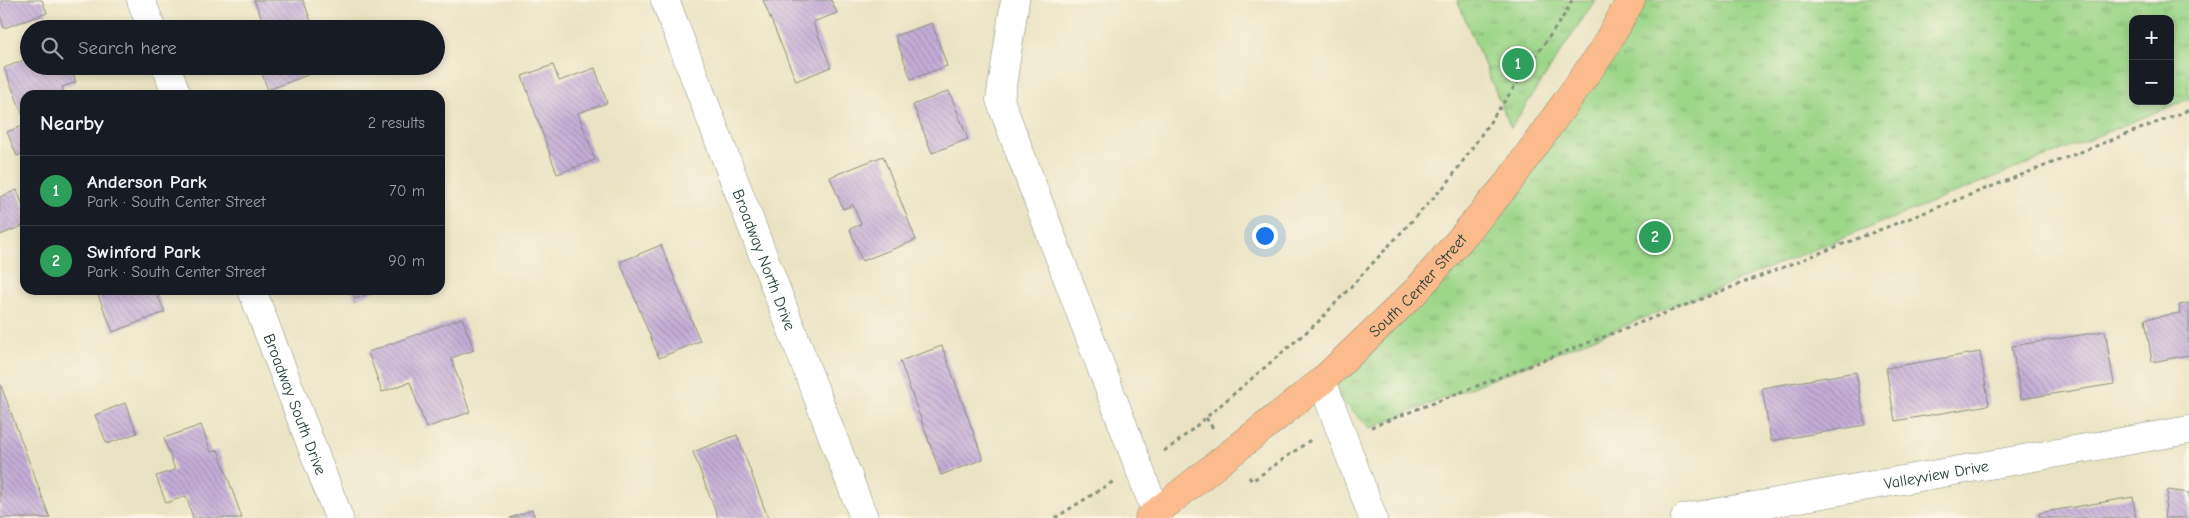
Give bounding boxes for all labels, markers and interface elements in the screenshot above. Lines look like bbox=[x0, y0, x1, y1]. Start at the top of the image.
map controls bbox=[2129, 15, 2174, 105]
button: + bbox=[2129, 15, 2174, 60]
search box bbox=[20, 20, 445, 75]
icon: search bbox=[38, 34, 66, 62]
text: Search here bbox=[78, 37, 177, 59]
pin: 1 bbox=[1502, 45, 1534, 83]
button: − bbox=[2129, 60, 2174, 105]
text: Nearby bbox=[40, 111, 104, 135]
text: 2 results bbox=[368, 114, 425, 132]
text: Anderson Park bbox=[87, 171, 207, 193]
text: 1 bbox=[53, 182, 59, 200]
text: 70 m bbox=[389, 182, 425, 200]
street label: Broadway North Drive bbox=[729, 187, 799, 333]
text: Park · South Center Street bbox=[87, 193, 266, 211]
pin: 2 bbox=[1639, 218, 1671, 256]
your location bbox=[1252, 223, 1278, 249]
street label: South Center Street bbox=[1366, 230, 1471, 341]
text: Swinford Park bbox=[87, 241, 200, 263]
text: 2 bbox=[52, 252, 60, 270]
text: 90 m bbox=[388, 252, 425, 270]
text: Park · South Center Street bbox=[87, 263, 266, 281]
street label: Broadway South Drive bbox=[259, 331, 330, 478]
street label: Valleyview Drive bbox=[1883, 457, 1990, 493]

